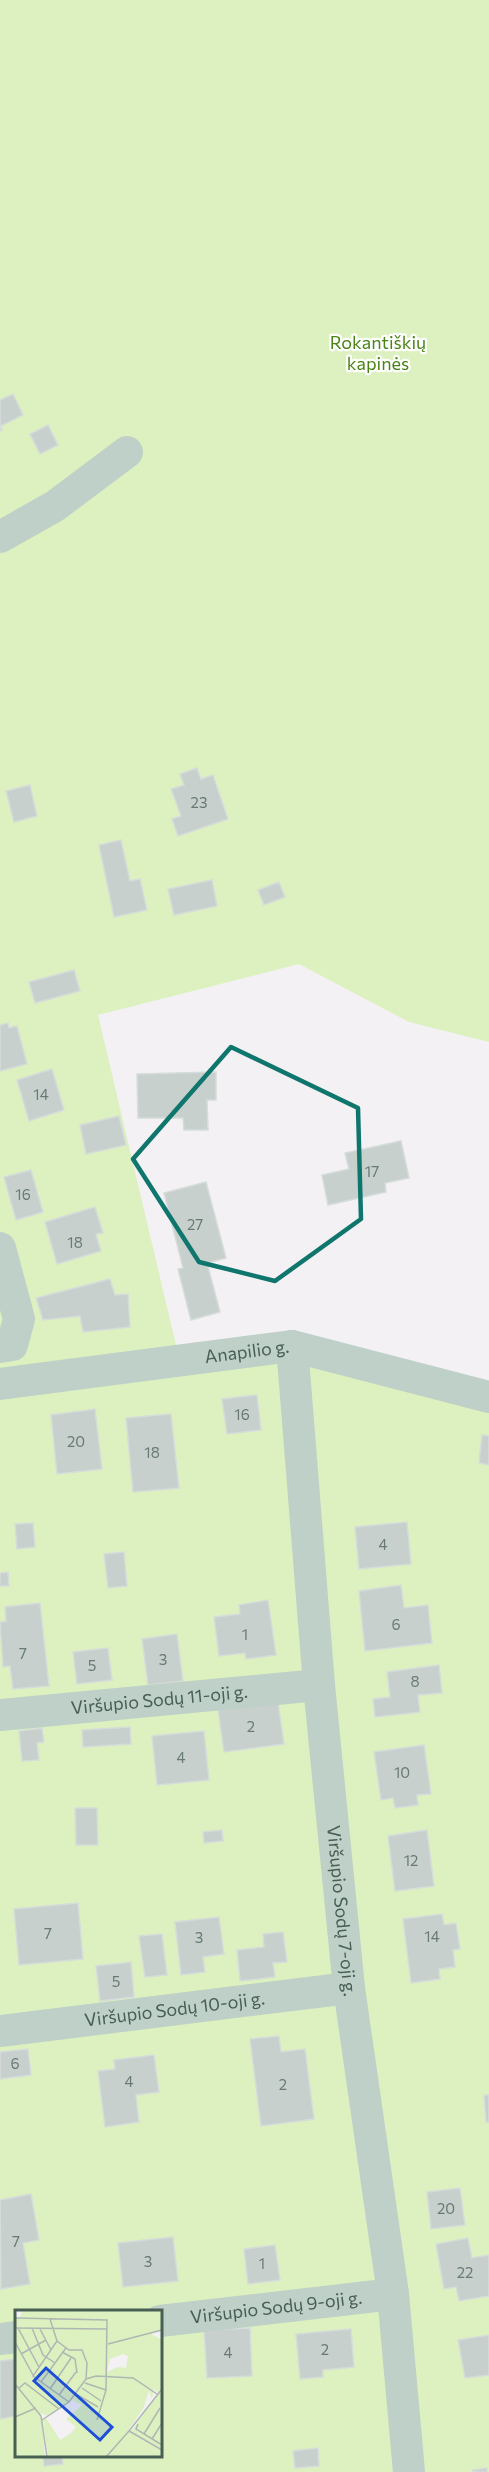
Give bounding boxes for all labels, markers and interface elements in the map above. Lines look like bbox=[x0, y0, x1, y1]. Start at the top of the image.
park label: Rokantiškių kapinės bbox=[330, 331, 426, 374]
house number: 23 bbox=[191, 793, 207, 811]
house number: 14 bbox=[33, 1085, 49, 1103]
house number: 17 bbox=[365, 1162, 379, 1180]
house number: 16 bbox=[15, 1185, 31, 1203]
house number: 27 bbox=[187, 1215, 203, 1233]
house number: 18 bbox=[67, 1233, 83, 1251]
street label: Anapilio g. bbox=[203, 1334, 290, 1367]
house number: 16 bbox=[234, 1405, 250, 1423]
house number: 20 bbox=[67, 1432, 85, 1450]
house number: 18 bbox=[144, 1443, 160, 1461]
house number: 4 bbox=[379, 1535, 388, 1553]
house number: 6 bbox=[391, 1615, 401, 1633]
house number: 1 bbox=[242, 1625, 248, 1643]
house number: 7 bbox=[19, 1644, 27, 1662]
house number: 3 bbox=[159, 1650, 167, 1668]
house number: 5 bbox=[88, 1656, 96, 1674]
house number: 8 bbox=[410, 1672, 420, 1690]
street label: Viršupio Sodų 11-oji g. bbox=[70, 1680, 249, 1718]
house number: 2 bbox=[247, 1717, 255, 1735]
house number: 4 bbox=[177, 1748, 186, 1766]
house number: 10 bbox=[394, 1763, 410, 1781]
street label: Viršupio Sodų 7-oji g. bbox=[323, 1824, 362, 1998]
house number: 12 bbox=[404, 1851, 418, 1869]
house number: 7 bbox=[44, 1924, 52, 1942]
house number: 14 bbox=[424, 1927, 440, 1945]
house number: 3 bbox=[195, 1928, 203, 1946]
house number: 5 bbox=[112, 1972, 120, 1990]
street label: Viršupio Sodų 10-oji g. bbox=[83, 1986, 266, 2030]
house number: 6 bbox=[10, 2054, 20, 2072]
house number: 4 bbox=[125, 2072, 134, 2090]
house number: 2 bbox=[279, 2075, 287, 2093]
house number: 20 bbox=[437, 2199, 455, 2217]
house number: 7 bbox=[12, 2232, 20, 2250]
house number: 3 bbox=[144, 2252, 152, 2270]
house number: 1 bbox=[259, 2254, 265, 2272]
house number: 22 bbox=[457, 2263, 473, 2281]
street label: Viršupio Sodų 9-oji g. bbox=[189, 2286, 363, 2327]
inset map bbox=[15, 2310, 162, 2457]
house number: 2 bbox=[321, 2340, 329, 2358]
house number: 4 bbox=[224, 2343, 233, 2361]

